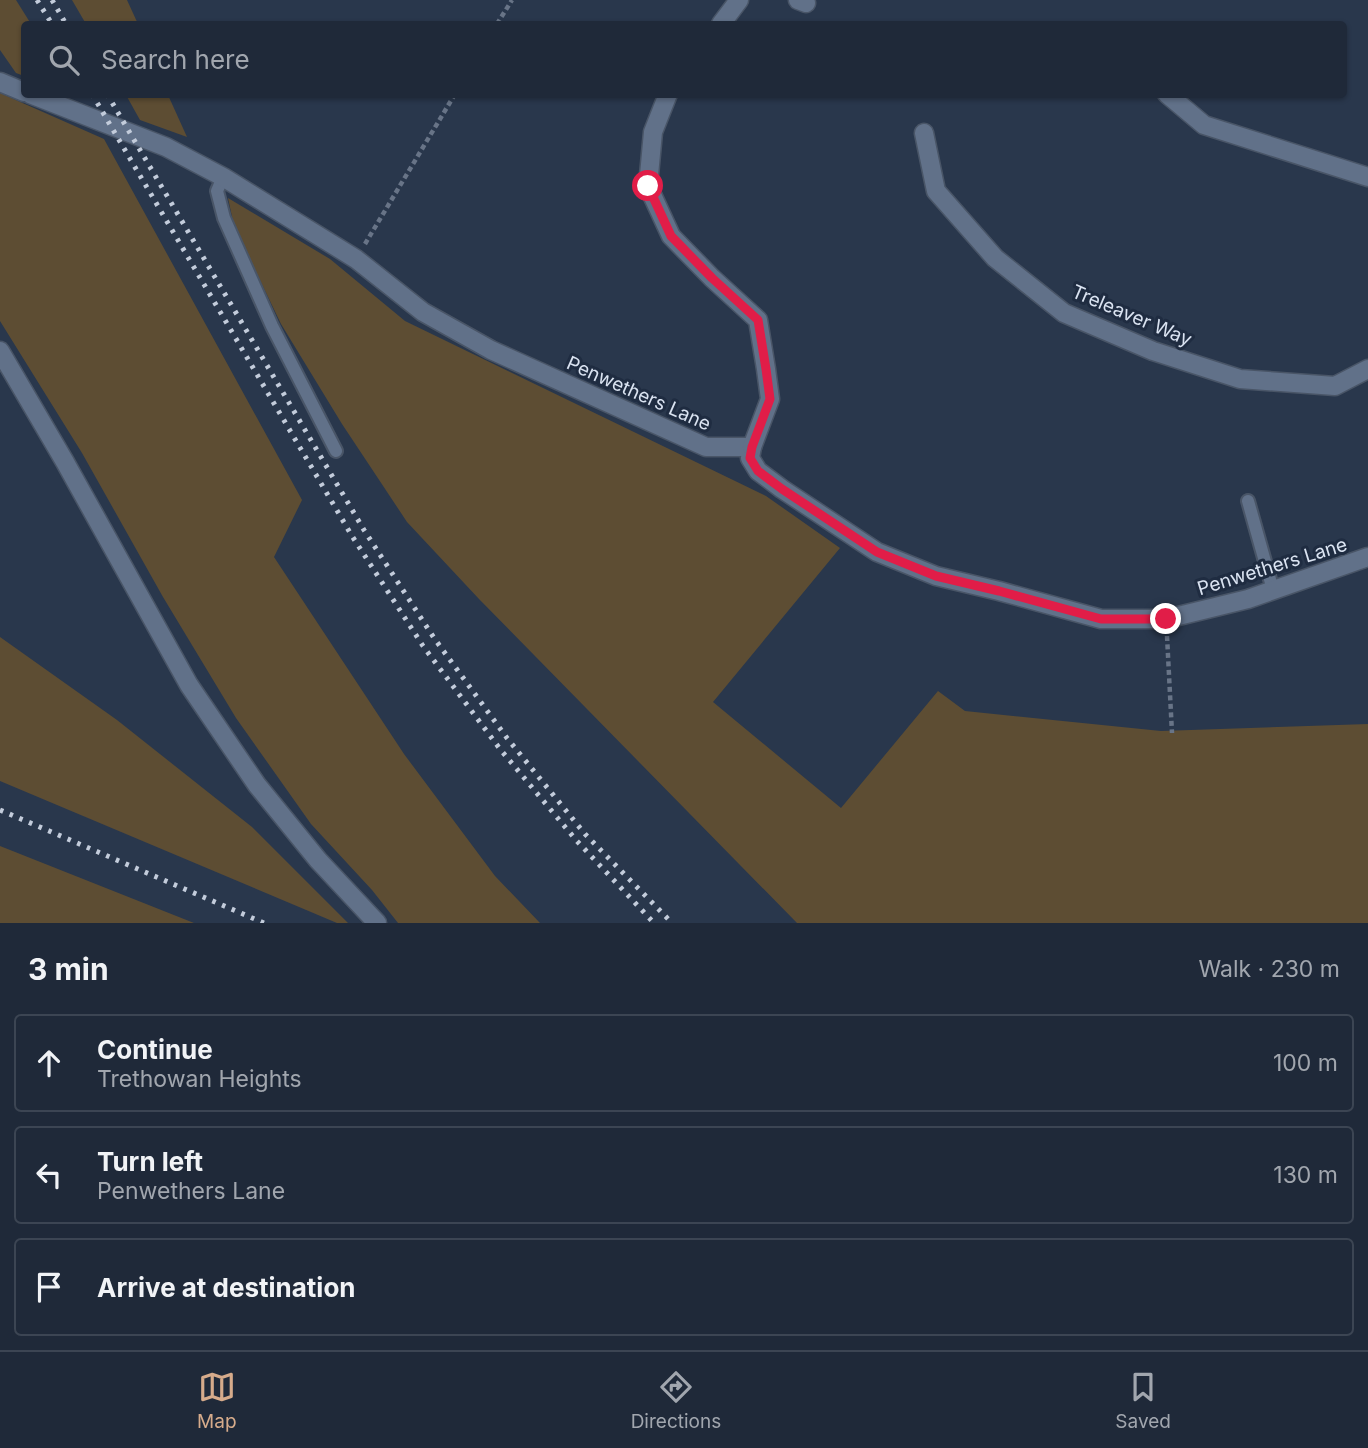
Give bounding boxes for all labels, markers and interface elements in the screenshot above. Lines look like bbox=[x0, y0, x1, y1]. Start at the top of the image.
search box bbox=[21, 21, 1347, 98]
icon: search bbox=[45, 41, 83, 79]
text: Search here bbox=[101, 44, 250, 75]
route start bbox=[632, 170, 663, 201]
street label: Treleaver Way bbox=[1068, 280, 1196, 351]
street label: Penwethers Lane bbox=[563, 351, 714, 436]
street label: Penwethers Lane bbox=[1194, 533, 1350, 600]
route end bbox=[1150, 603, 1181, 634]
text: 3 min bbox=[28, 951, 109, 987]
text: Walk · 230 m bbox=[1198, 955, 1340, 983]
text: Continue bbox=[97, 1034, 213, 1065]
icon: ahead bbox=[30, 1044, 68, 1082]
text: 100 m bbox=[1273, 1049, 1338, 1077]
text: Trethowan Heights bbox=[97, 1065, 302, 1093]
text: Turn left bbox=[97, 1146, 203, 1177]
icon: left bbox=[30, 1156, 68, 1194]
text: 130 m bbox=[1273, 1161, 1338, 1189]
text: Penwethers Lane bbox=[97, 1177, 285, 1205]
icon: arrive bbox=[30, 1268, 68, 1306]
text: Arrive at destination bbox=[97, 1272, 356, 1303]
tab: Map bbox=[197, 1368, 237, 1433]
tab: Directions bbox=[631, 1368, 721, 1433]
tab: Saved bbox=[1115, 1368, 1171, 1433]

